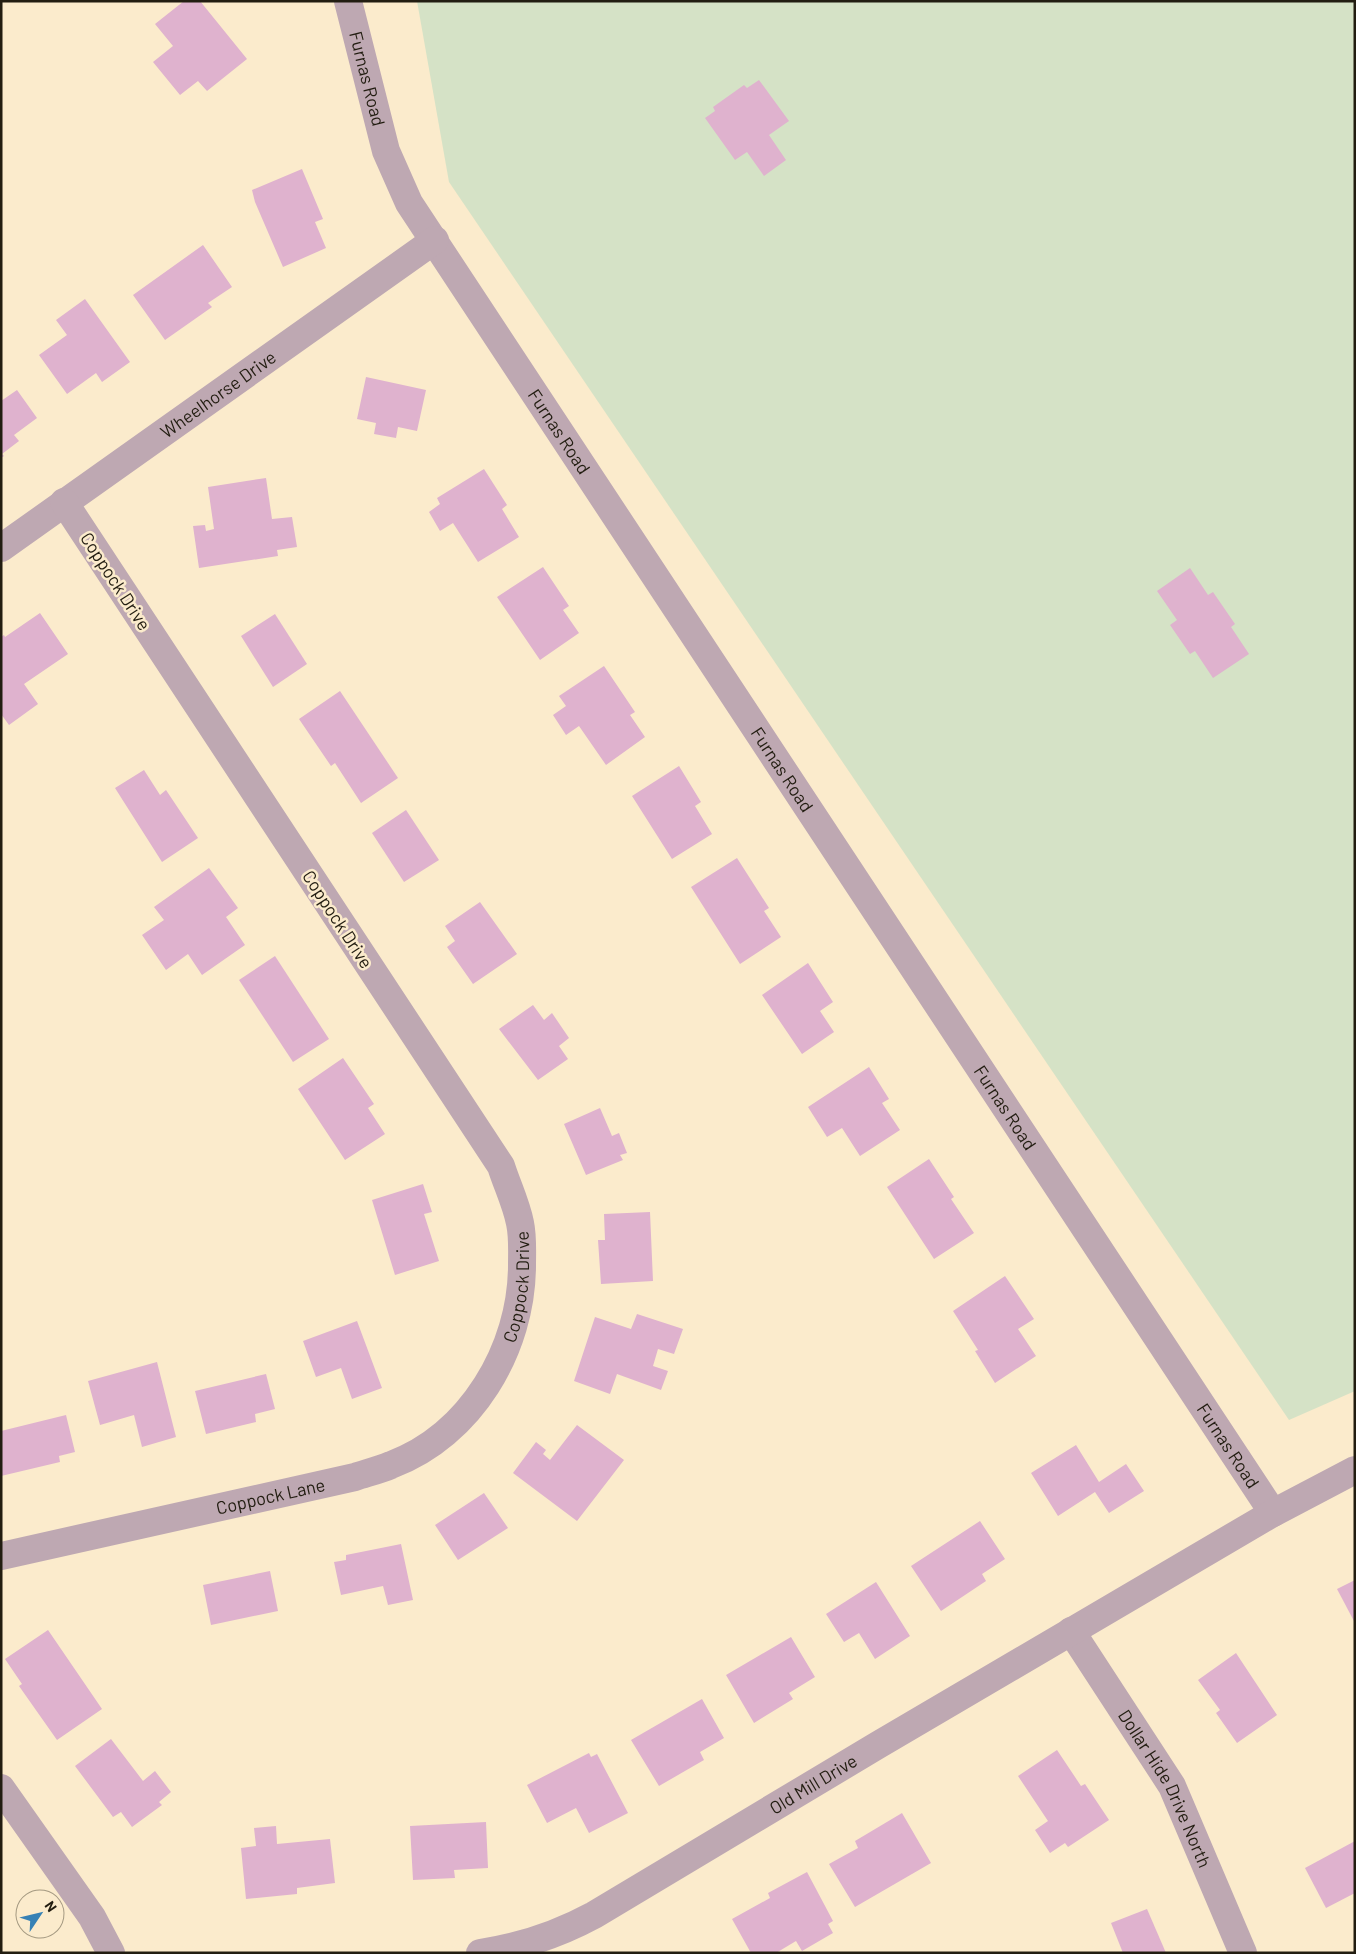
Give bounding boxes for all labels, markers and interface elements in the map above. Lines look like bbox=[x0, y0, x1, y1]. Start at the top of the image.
street label: Furnas Road bbox=[345, 29, 390, 128]
street label: Wheelhorse Drive bbox=[156, 346, 280, 443]
street label: Furnas Road bbox=[524, 385, 595, 478]
street label: Coppock Drive bbox=[76, 528, 156, 634]
street label: Furnas Road bbox=[747, 723, 818, 816]
street label: Coppock Drive bbox=[298, 866, 378, 972]
street label: Furnas Road bbox=[970, 1061, 1041, 1154]
street label: Coppock Drive bbox=[498, 1230, 533, 1345]
street label: Furnas Road bbox=[1193, 1399, 1264, 1492]
street label: Coppock Lane bbox=[214, 1473, 327, 1519]
street label: Dollar Hide Drive North bbox=[1114, 1705, 1216, 1871]
street label: Old Mill Drive bbox=[765, 1749, 861, 1819]
north arrow bbox=[15, 1889, 65, 1939]
text: N bbox=[41, 1898, 61, 1915]

